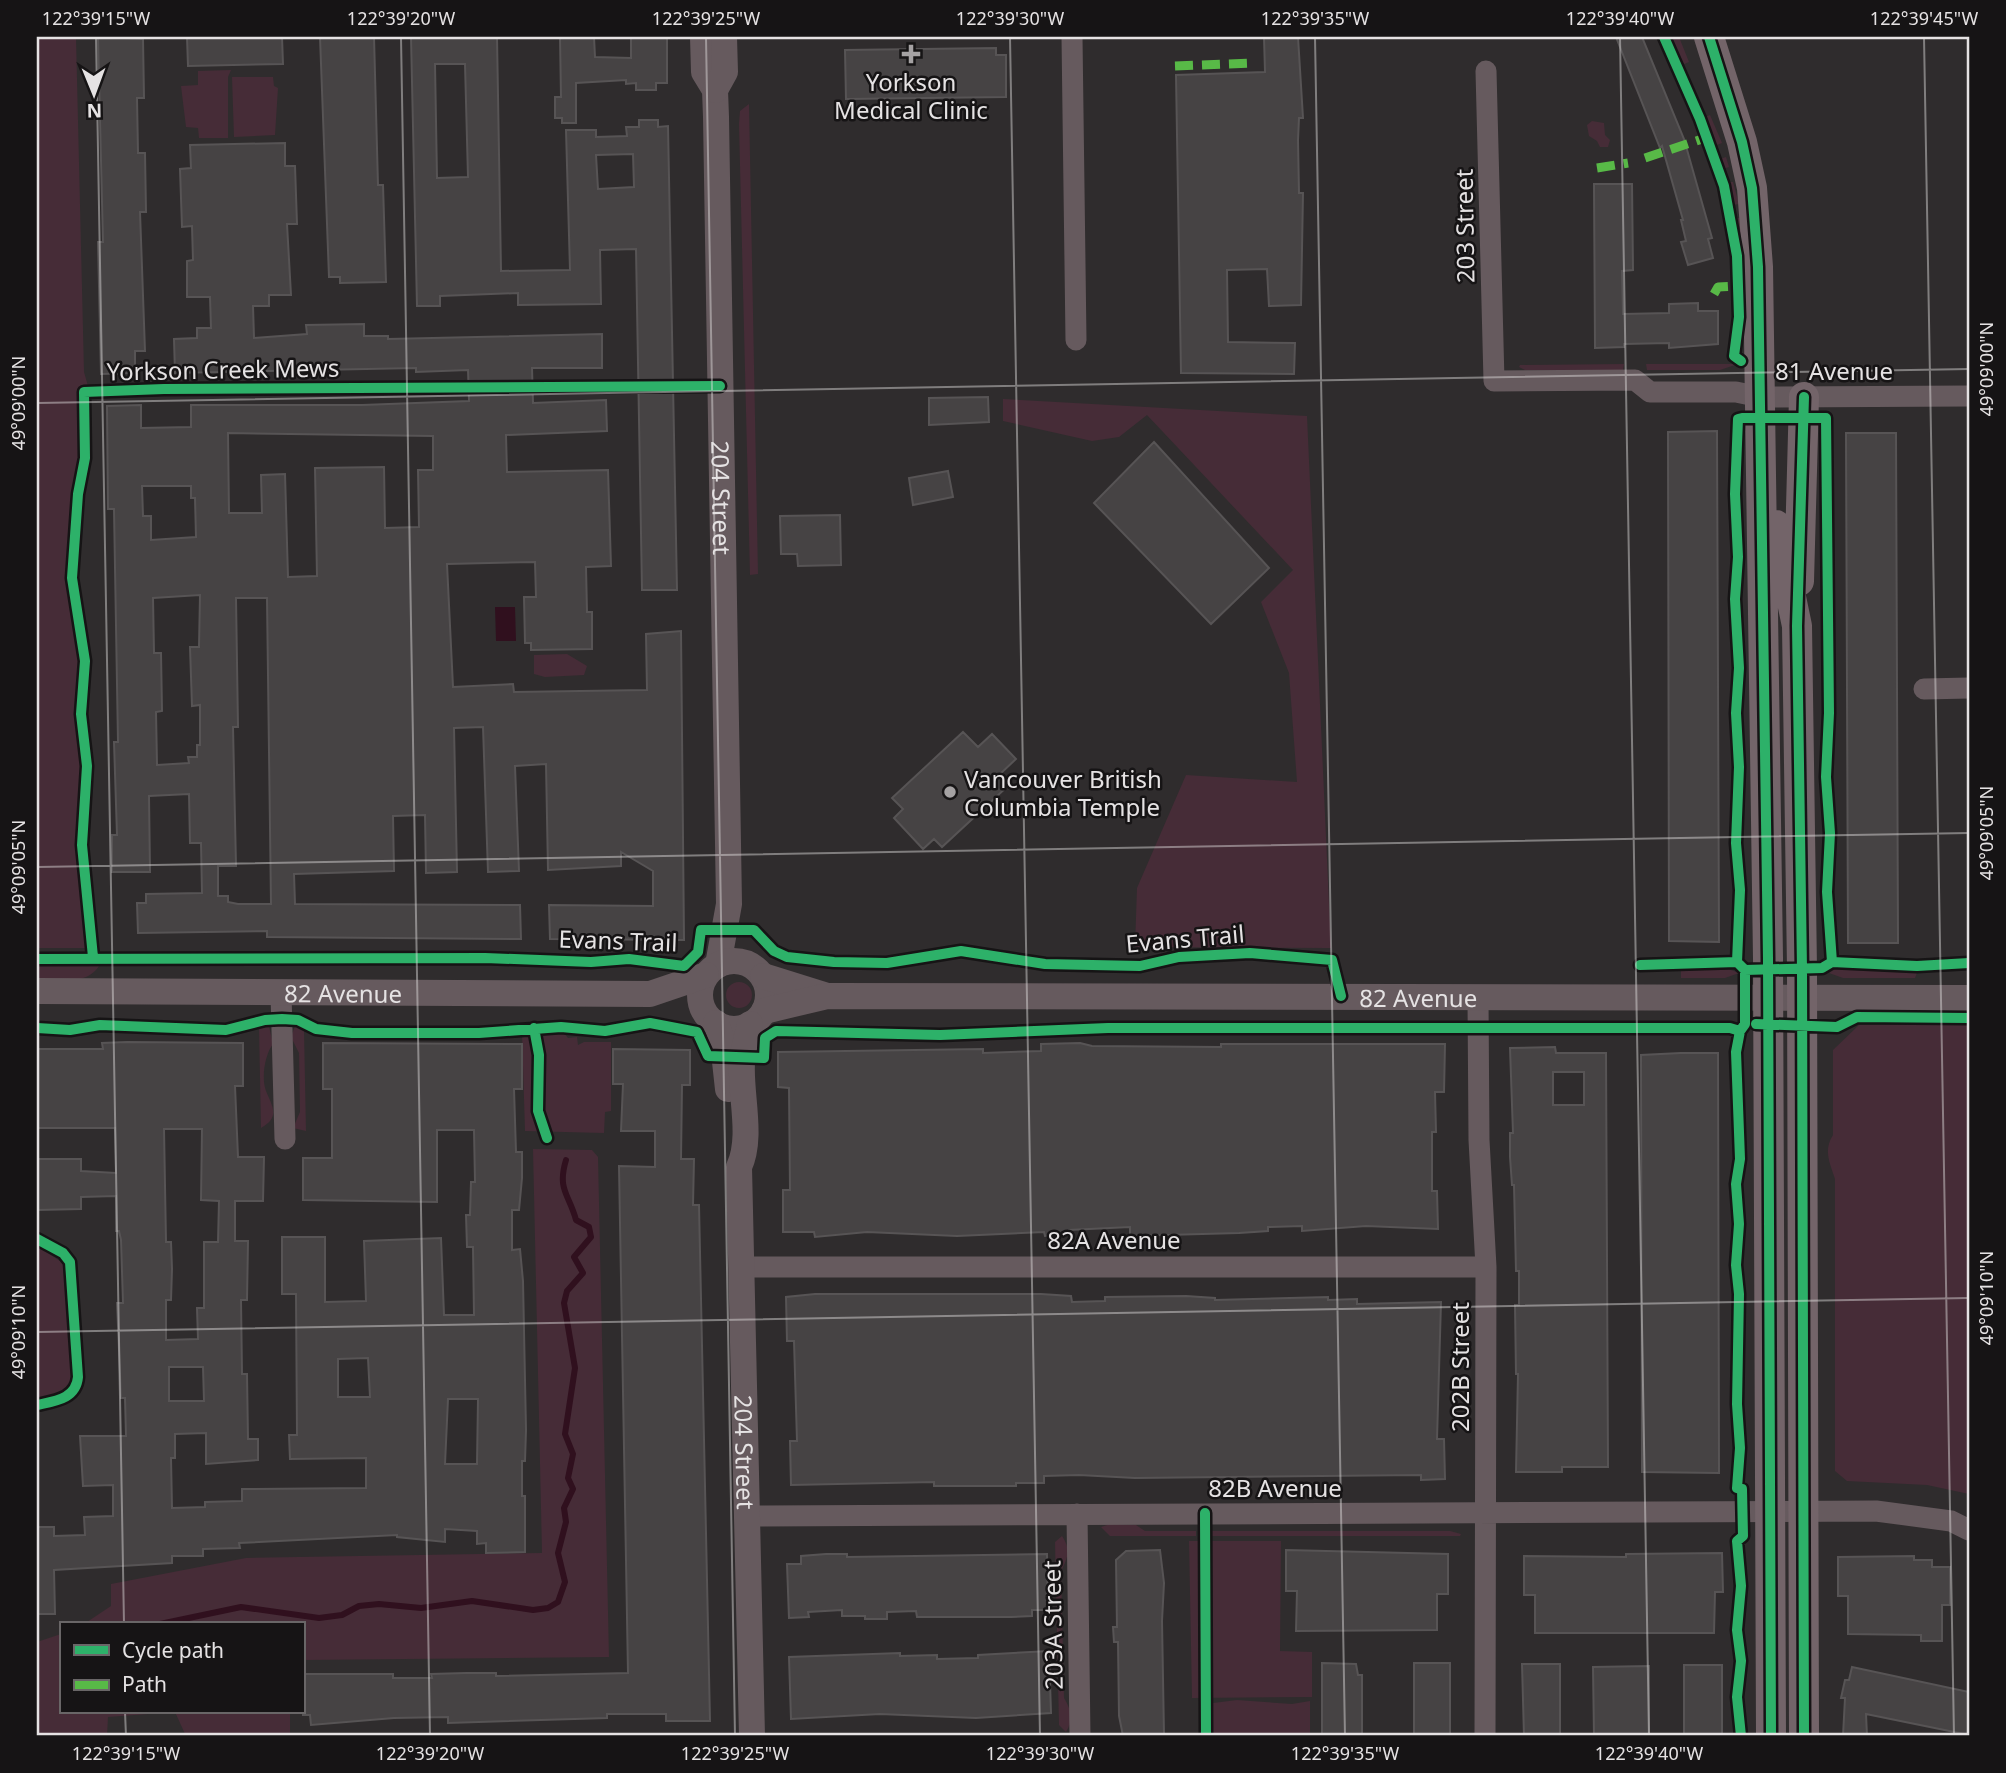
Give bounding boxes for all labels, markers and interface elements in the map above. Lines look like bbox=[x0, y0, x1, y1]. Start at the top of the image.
text: 122°39'15"W bbox=[42, 6, 150, 30]
text: 122°39'20"W bbox=[347, 6, 455, 30]
text: 122°39'25"W bbox=[652, 6, 760, 30]
text: 122°39'30"W bbox=[956, 6, 1064, 30]
text: 122°39'35"W bbox=[1261, 6, 1369, 30]
text: 122°39'40"W bbox=[1566, 6, 1674, 30]
text: 122°39'45"W bbox=[1870, 6, 1978, 30]
marker: Yorkson Medical Clinic bbox=[901, 44, 921, 64]
north arrow bbox=[60, 60, 130, 130]
place label: Yorkson Medical Clinic bbox=[834, 65, 988, 126]
text: N bbox=[86, 98, 102, 124]
street label: 203 Street bbox=[1446, 168, 1481, 283]
text: 49°09'00"N bbox=[1974, 322, 1998, 416]
street label: Yorkson Creek Mews bbox=[106, 350, 340, 388]
street label: 81 Avenue bbox=[1775, 354, 1893, 387]
text: 49°09'00"N bbox=[6, 356, 30, 450]
street label: 204 Street bbox=[705, 440, 740, 556]
place label: Vancouver British Columbia Temple bbox=[964, 762, 1162, 823]
marker: Vancouver British Columbia Temple bbox=[942, 784, 958, 800]
text: 49°09'05"N bbox=[1974, 786, 1998, 880]
text: 49°09'05"N bbox=[6, 820, 30, 914]
street label: Evans Trail bbox=[1124, 916, 1246, 960]
street label: Evans Trail bbox=[558, 921, 678, 959]
street label: 82 Avenue bbox=[284, 976, 402, 1009]
street label: 82 Avenue bbox=[1359, 980, 1477, 1014]
street label: 82A Avenue bbox=[1047, 1223, 1181, 1256]
text: 49°09'10"N bbox=[1974, 1251, 1998, 1345]
text: 49°09'10"N bbox=[6, 1285, 30, 1379]
street label: 202B Street bbox=[1443, 1302, 1476, 1432]
street label: 204 Street bbox=[728, 1394, 763, 1510]
street label: 82B Avenue bbox=[1208, 1471, 1342, 1504]
street label: 203A Street bbox=[1034, 1560, 1070, 1690]
legend bbox=[60, 1622, 304, 1714]
text: Cycle path bbox=[122, 1636, 224, 1664]
text: Path bbox=[122, 1670, 167, 1698]
text: 122°39'15"W bbox=[72, 1741, 180, 1765]
text: 122°39'20"W bbox=[376, 1741, 484, 1765]
text: 122°39'25"W bbox=[681, 1741, 789, 1765]
text: 122°39'30"W bbox=[986, 1741, 1094, 1765]
text: 122°39'35"W bbox=[1291, 1741, 1399, 1765]
text: 122°39'40"W bbox=[1595, 1741, 1703, 1765]

